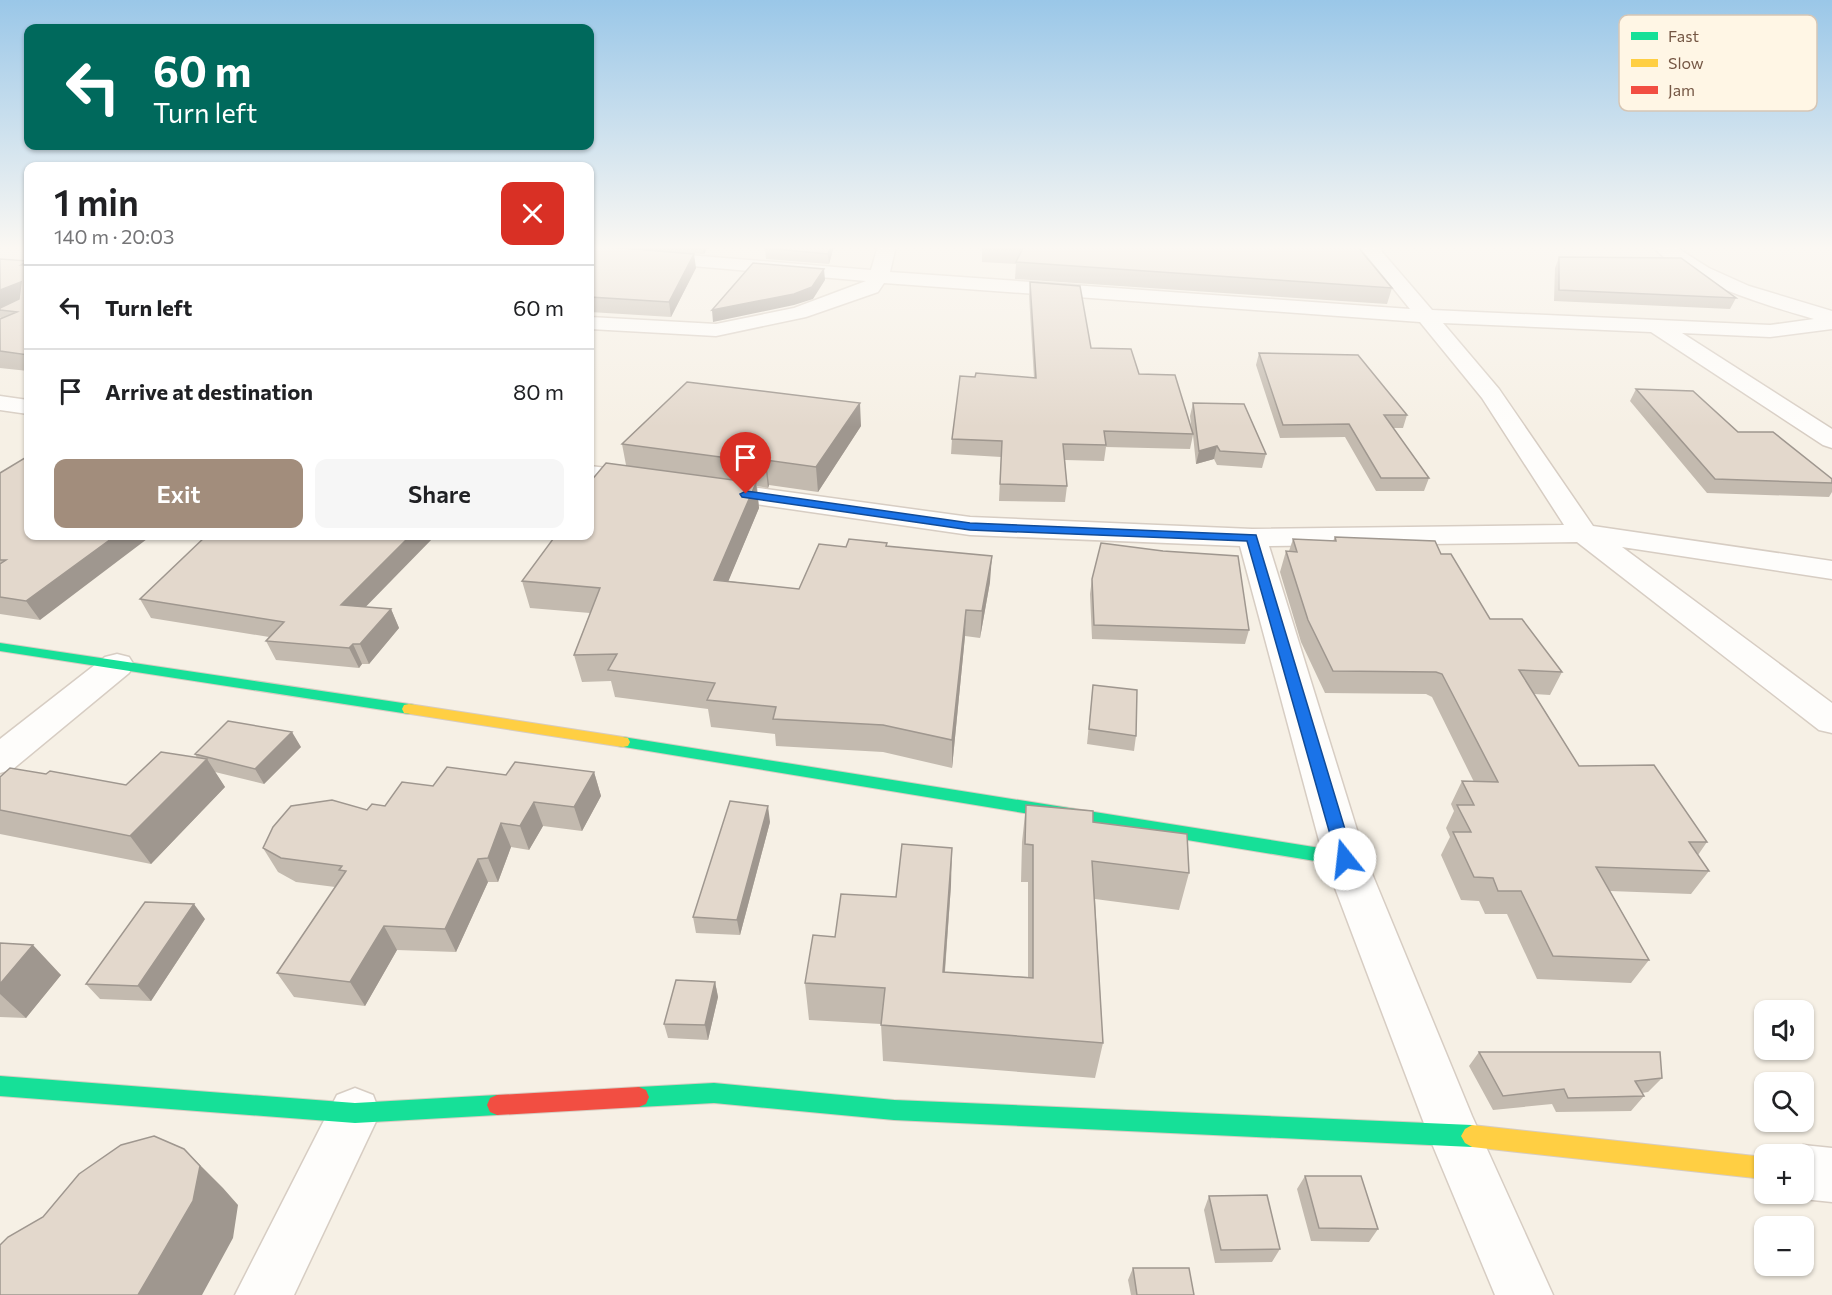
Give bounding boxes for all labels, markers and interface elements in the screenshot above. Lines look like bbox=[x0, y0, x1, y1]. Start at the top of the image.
legend bbox=[1619, 15, 1817, 111]
text: Fast bbox=[1668, 26, 1699, 45]
text: 60 m bbox=[153, 44, 252, 96]
icon: left bbox=[54, 48, 132, 126]
text: Slow bbox=[1668, 53, 1704, 72]
text: Jam bbox=[1668, 80, 1695, 99]
text: Turn left bbox=[153, 96, 257, 129]
text: 1 min bbox=[54, 179, 139, 223]
button: close bbox=[501, 182, 564, 245]
text: 140 m · 20:03 bbox=[54, 224, 174, 248]
icon: left bbox=[54, 291, 87, 324]
text: Turn left bbox=[105, 294, 192, 321]
text: 60 m bbox=[513, 294, 564, 321]
icon: arrive bbox=[54, 375, 87, 408]
text: Arrive at destination bbox=[105, 378, 313, 405]
text: 80 m bbox=[513, 378, 564, 405]
pin bbox=[720, 432, 771, 494]
icon: arrive bbox=[729, 441, 762, 474]
button: Exit bbox=[54, 459, 303, 528]
button: Share bbox=[315, 459, 564, 528]
position arrow bbox=[1313, 827, 1377, 891]
map controls bbox=[1754, 1000, 1814, 1276]
button: sound bbox=[1754, 1000, 1814, 1060]
button: search bbox=[1754, 1072, 1814, 1132]
button: + bbox=[1754, 1144, 1814, 1204]
button: − bbox=[1754, 1216, 1814, 1276]

